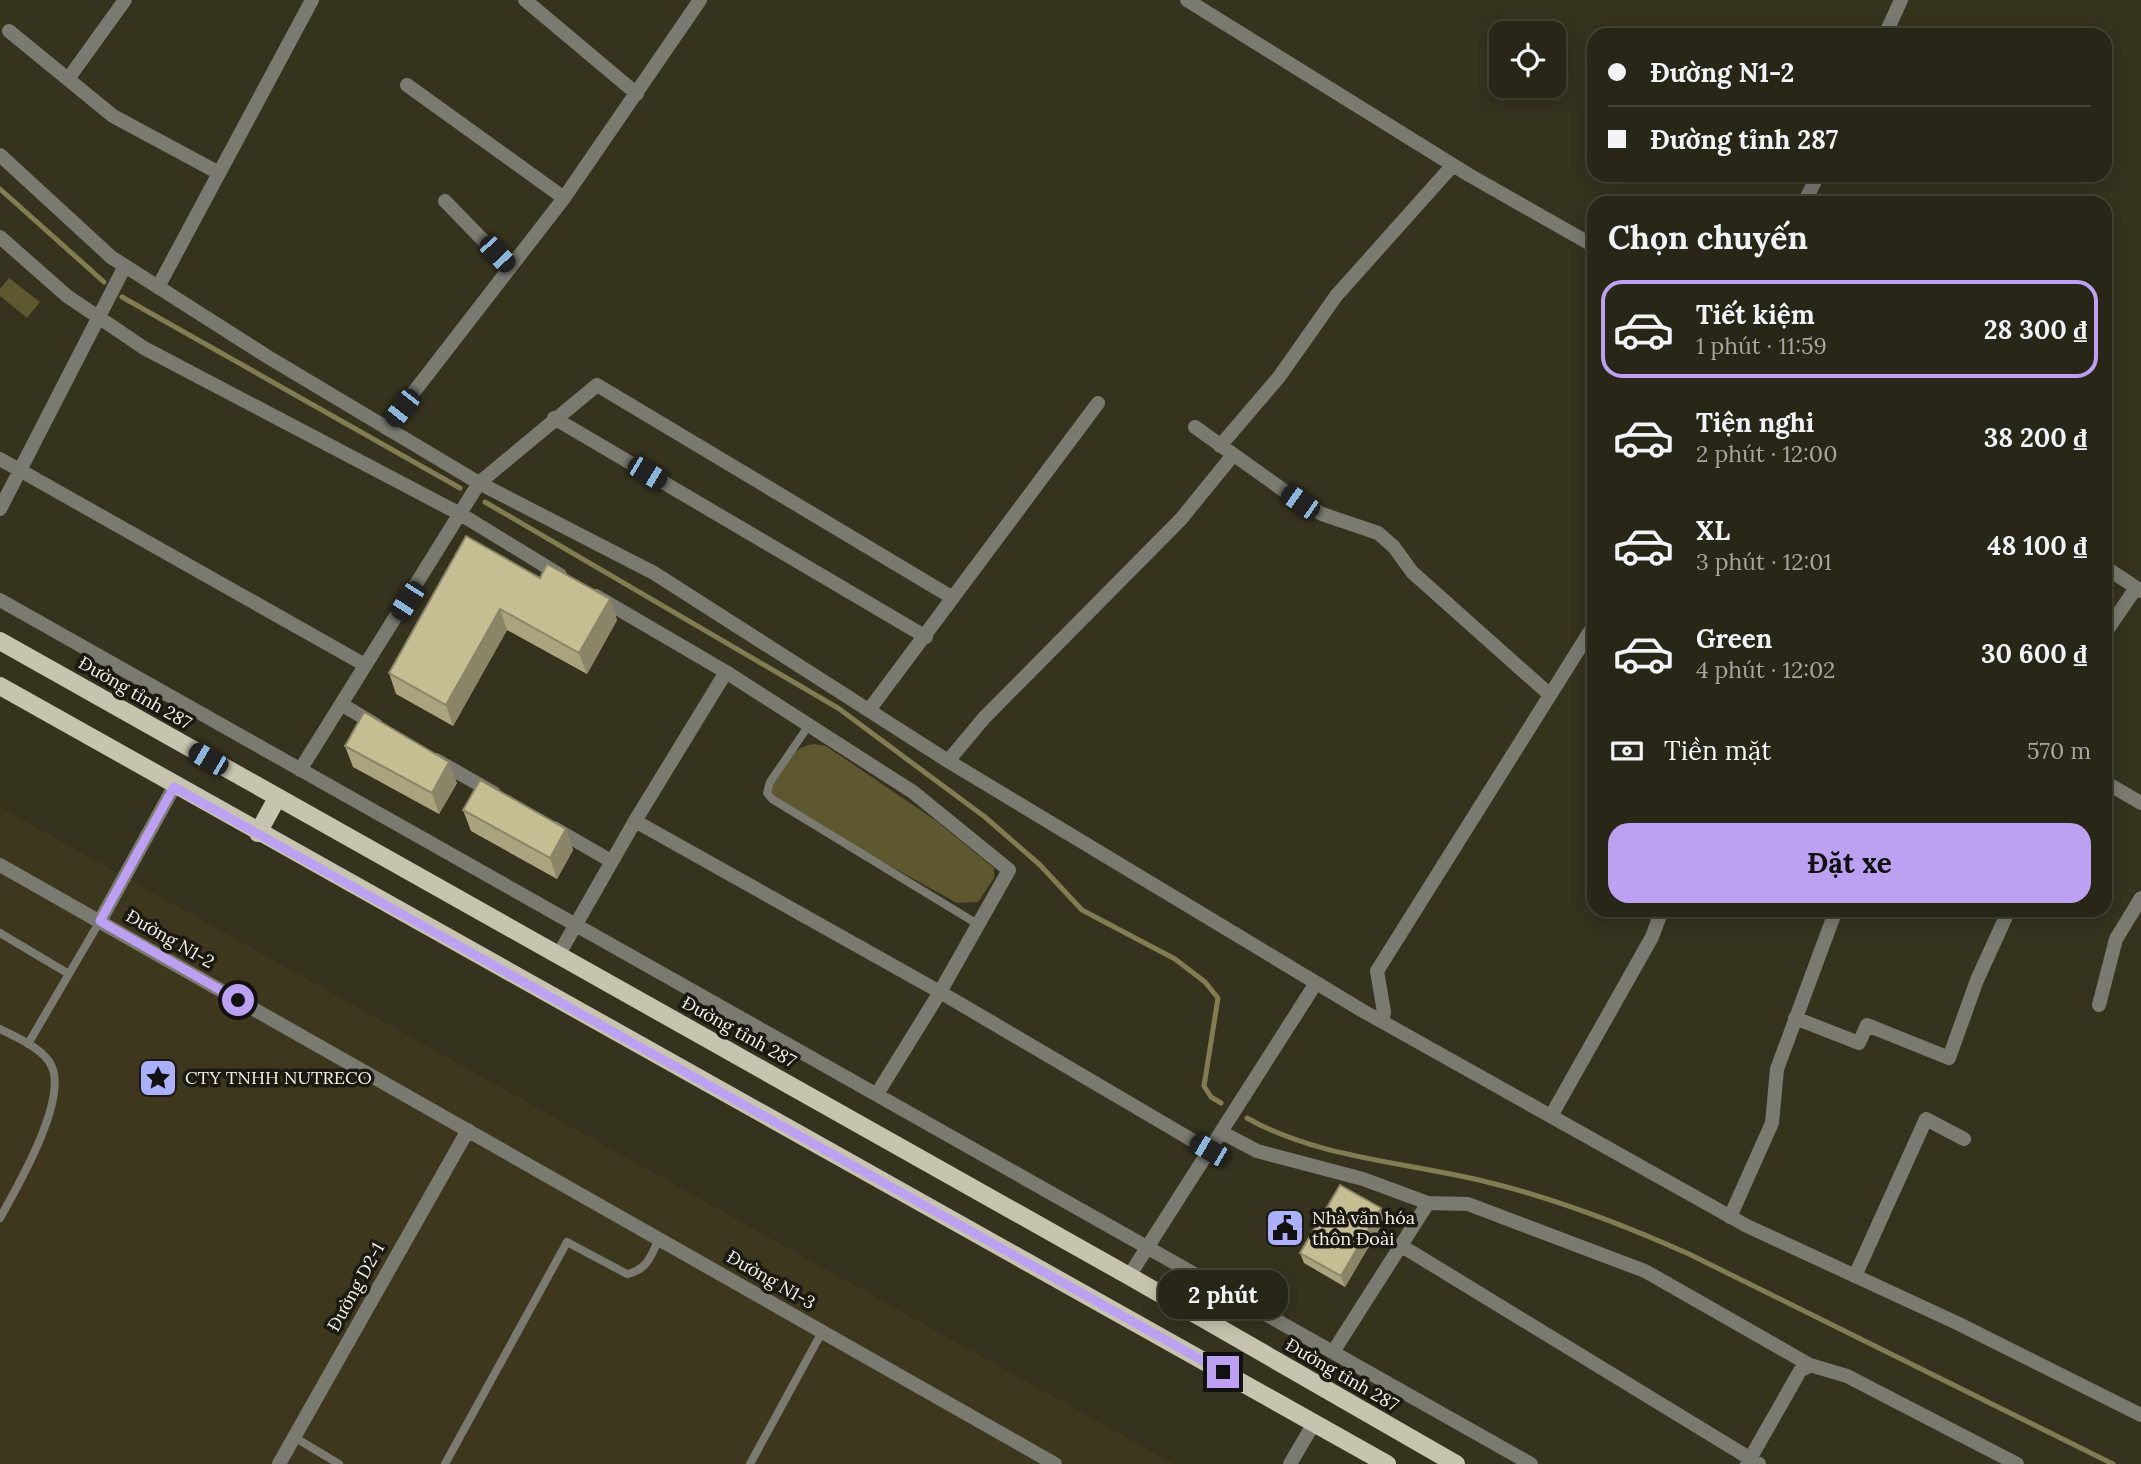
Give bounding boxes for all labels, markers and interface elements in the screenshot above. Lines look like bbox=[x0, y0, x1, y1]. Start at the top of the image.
map controls bbox=[1489, 21, 1566, 98]
button: locate bbox=[1489, 21, 1566, 98]
text: Đường N1-2 bbox=[1650, 56, 1794, 89]
text: Đường tỉnh 287 bbox=[1650, 123, 1838, 156]
text: Chọn chuyến bbox=[1608, 217, 1808, 258]
car bbox=[475, 231, 520, 277]
icon: car bbox=[1612, 298, 1675, 361]
text: Tiết kiệm bbox=[1696, 298, 1815, 331]
text: 28 300 ₫ bbox=[1984, 313, 2087, 346]
text: 1 phút · 11:59 bbox=[1696, 331, 1827, 360]
car bbox=[381, 385, 424, 431]
icon: car bbox=[1612, 406, 1675, 469]
text: Tiện nghi bbox=[1696, 406, 1814, 439]
text: 38 200 ₫ bbox=[1984, 421, 2087, 454]
text: 2 phút · 12:00 bbox=[1696, 439, 1837, 468]
car bbox=[624, 453, 671, 493]
car bbox=[1277, 481, 1324, 523]
icon: car bbox=[1612, 514, 1675, 577]
text: XL bbox=[1696, 514, 1730, 547]
text: 48 100 ₫ bbox=[1987, 529, 2087, 562]
text: 3 phút · 12:01 bbox=[1696, 547, 1832, 576]
car bbox=[387, 578, 428, 624]
icon: car bbox=[1612, 622, 1675, 685]
text: Green bbox=[1696, 622, 1772, 655]
text: 30 600 ₫ bbox=[1981, 637, 2087, 670]
street label: Đường tỉnh 287 bbox=[75, 651, 196, 734]
text: 4 phút · 12:02 bbox=[1696, 655, 1835, 684]
icon: cash bbox=[1608, 732, 1646, 770]
text: Tiền mặt bbox=[1664, 734, 1771, 767]
text: 570 m bbox=[2027, 736, 2091, 765]
car bbox=[185, 739, 232, 779]
button: Đặt xe bbox=[1608, 823, 2091, 903]
street label: Đường N1-2 bbox=[122, 904, 219, 973]
route start bbox=[222, 984, 254, 1016]
street label: Đường tỉnh 287 bbox=[678, 991, 800, 1072]
place icon: CTY TNHH NUTRECO bbox=[137, 1057, 179, 1099]
place label: CTY TNHH NUTRECO bbox=[185, 1066, 372, 1089]
car bbox=[1186, 1130, 1233, 1170]
place label: Nhà văn hóa thôn Đoài bbox=[1312, 1206, 1415, 1250]
public building icon: Nhà văn hóa thôn Đoài bbox=[1264, 1207, 1306, 1249]
street label: Đường D2-1 bbox=[322, 1238, 389, 1335]
street label: Đường N1-3 bbox=[723, 1245, 820, 1314]
callout: 2 phút bbox=[1158, 1270, 1288, 1320]
text: 2 phút bbox=[1188, 1280, 1258, 1309]
street label: Đường tỉnh 287 bbox=[1282, 1333, 1403, 1416]
route end bbox=[1207, 1356, 1239, 1388]

